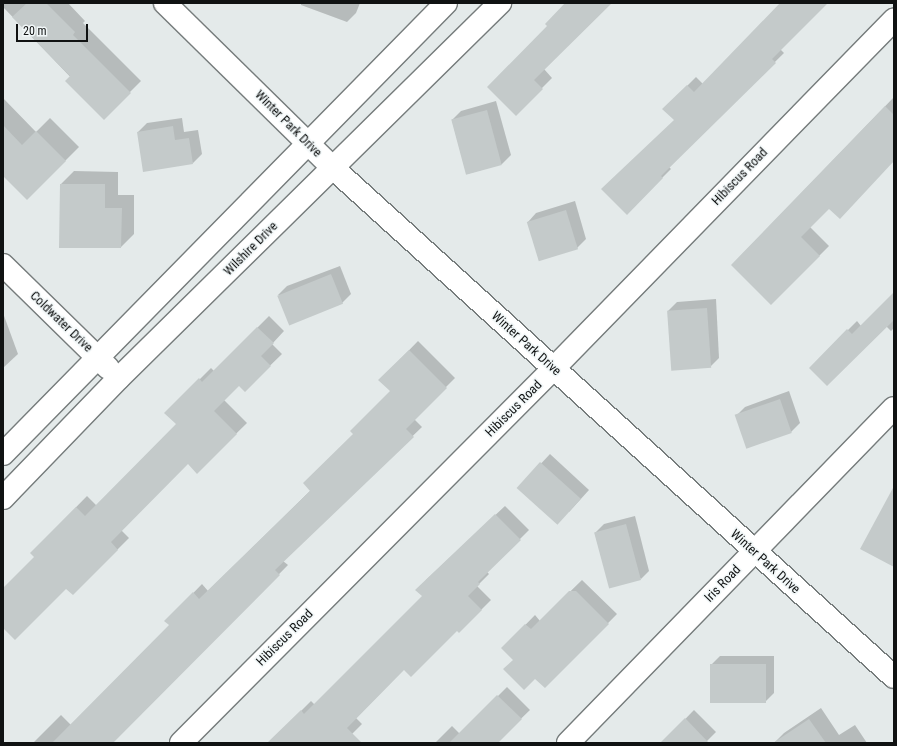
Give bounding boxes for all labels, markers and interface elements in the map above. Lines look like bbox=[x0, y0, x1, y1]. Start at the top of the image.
scale bar bbox=[18, 16, 90, 42]
text: 20 m bbox=[23, 24, 47, 38]
street label: Winter Park Drive bbox=[251, 87, 325, 161]
street label: Hibiscus Road bbox=[709, 145, 771, 209]
street label: Wilshire Drive bbox=[221, 219, 281, 279]
street label: Coldwater Drive bbox=[27, 288, 95, 356]
street label: Winter Park Drive bbox=[488, 309, 564, 379]
street label: Hibiscus Road bbox=[482, 377, 546, 441]
street label: Winter Park Drive bbox=[727, 527, 803, 597]
street label: Iris Road bbox=[702, 562, 744, 606]
street label: Hibiscus Road bbox=[253, 606, 317, 670]

